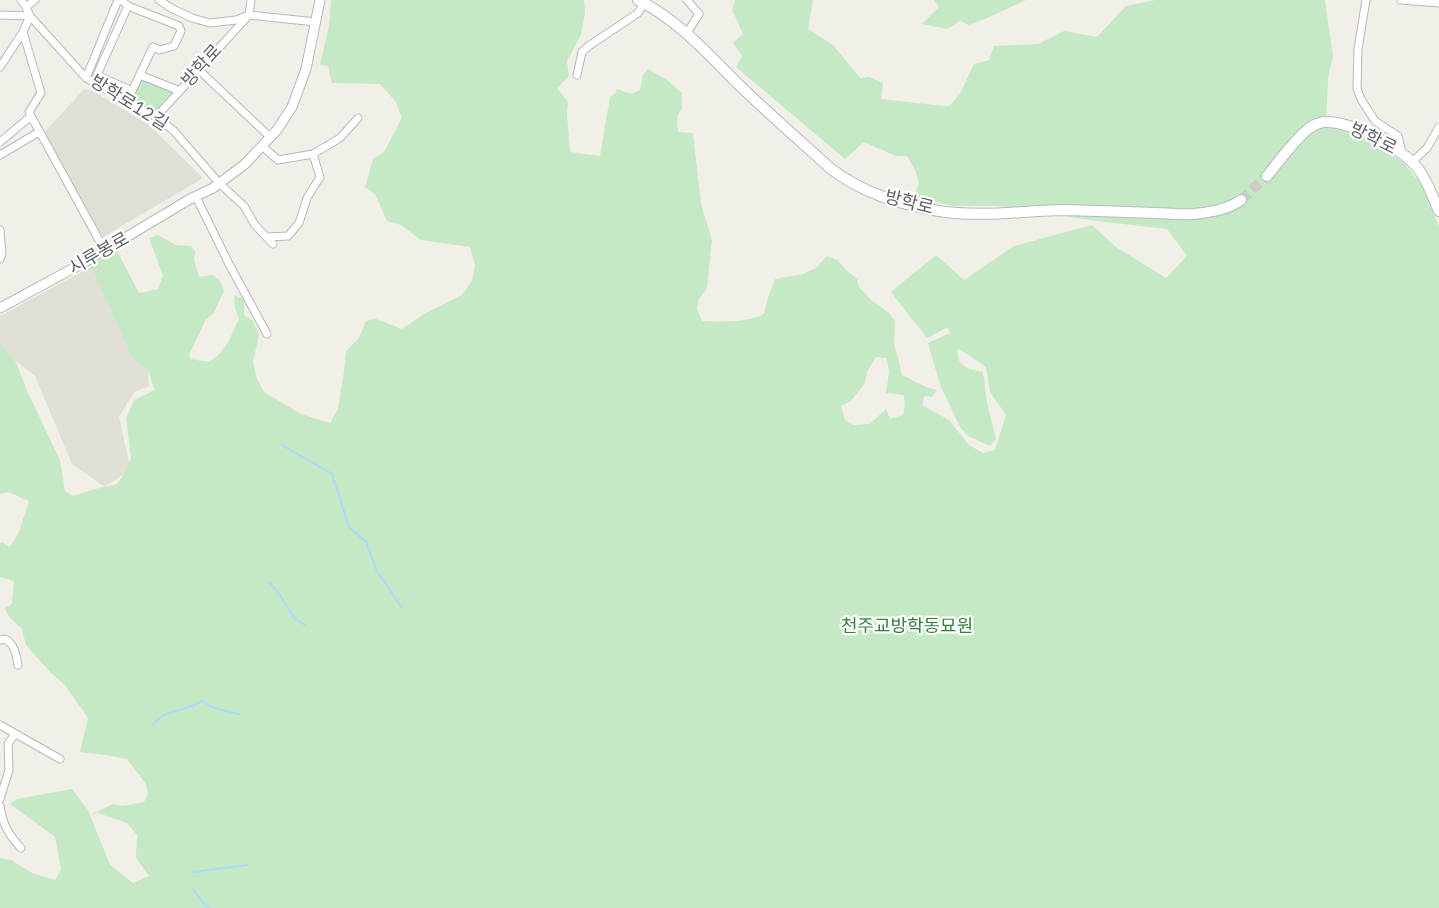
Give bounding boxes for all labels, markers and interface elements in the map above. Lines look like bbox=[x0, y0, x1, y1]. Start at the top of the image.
street label: 방학로 bbox=[177, 40, 227, 92]
street label: 방학로12길 bbox=[86, 71, 172, 135]
street label: 방학로 bbox=[1346, 118, 1400, 160]
street label: 방학로 bbox=[882, 187, 936, 219]
street label: 시루봉로 bbox=[65, 228, 133, 280]
park label: 천주교방학동묘원 bbox=[841, 616, 973, 638]

